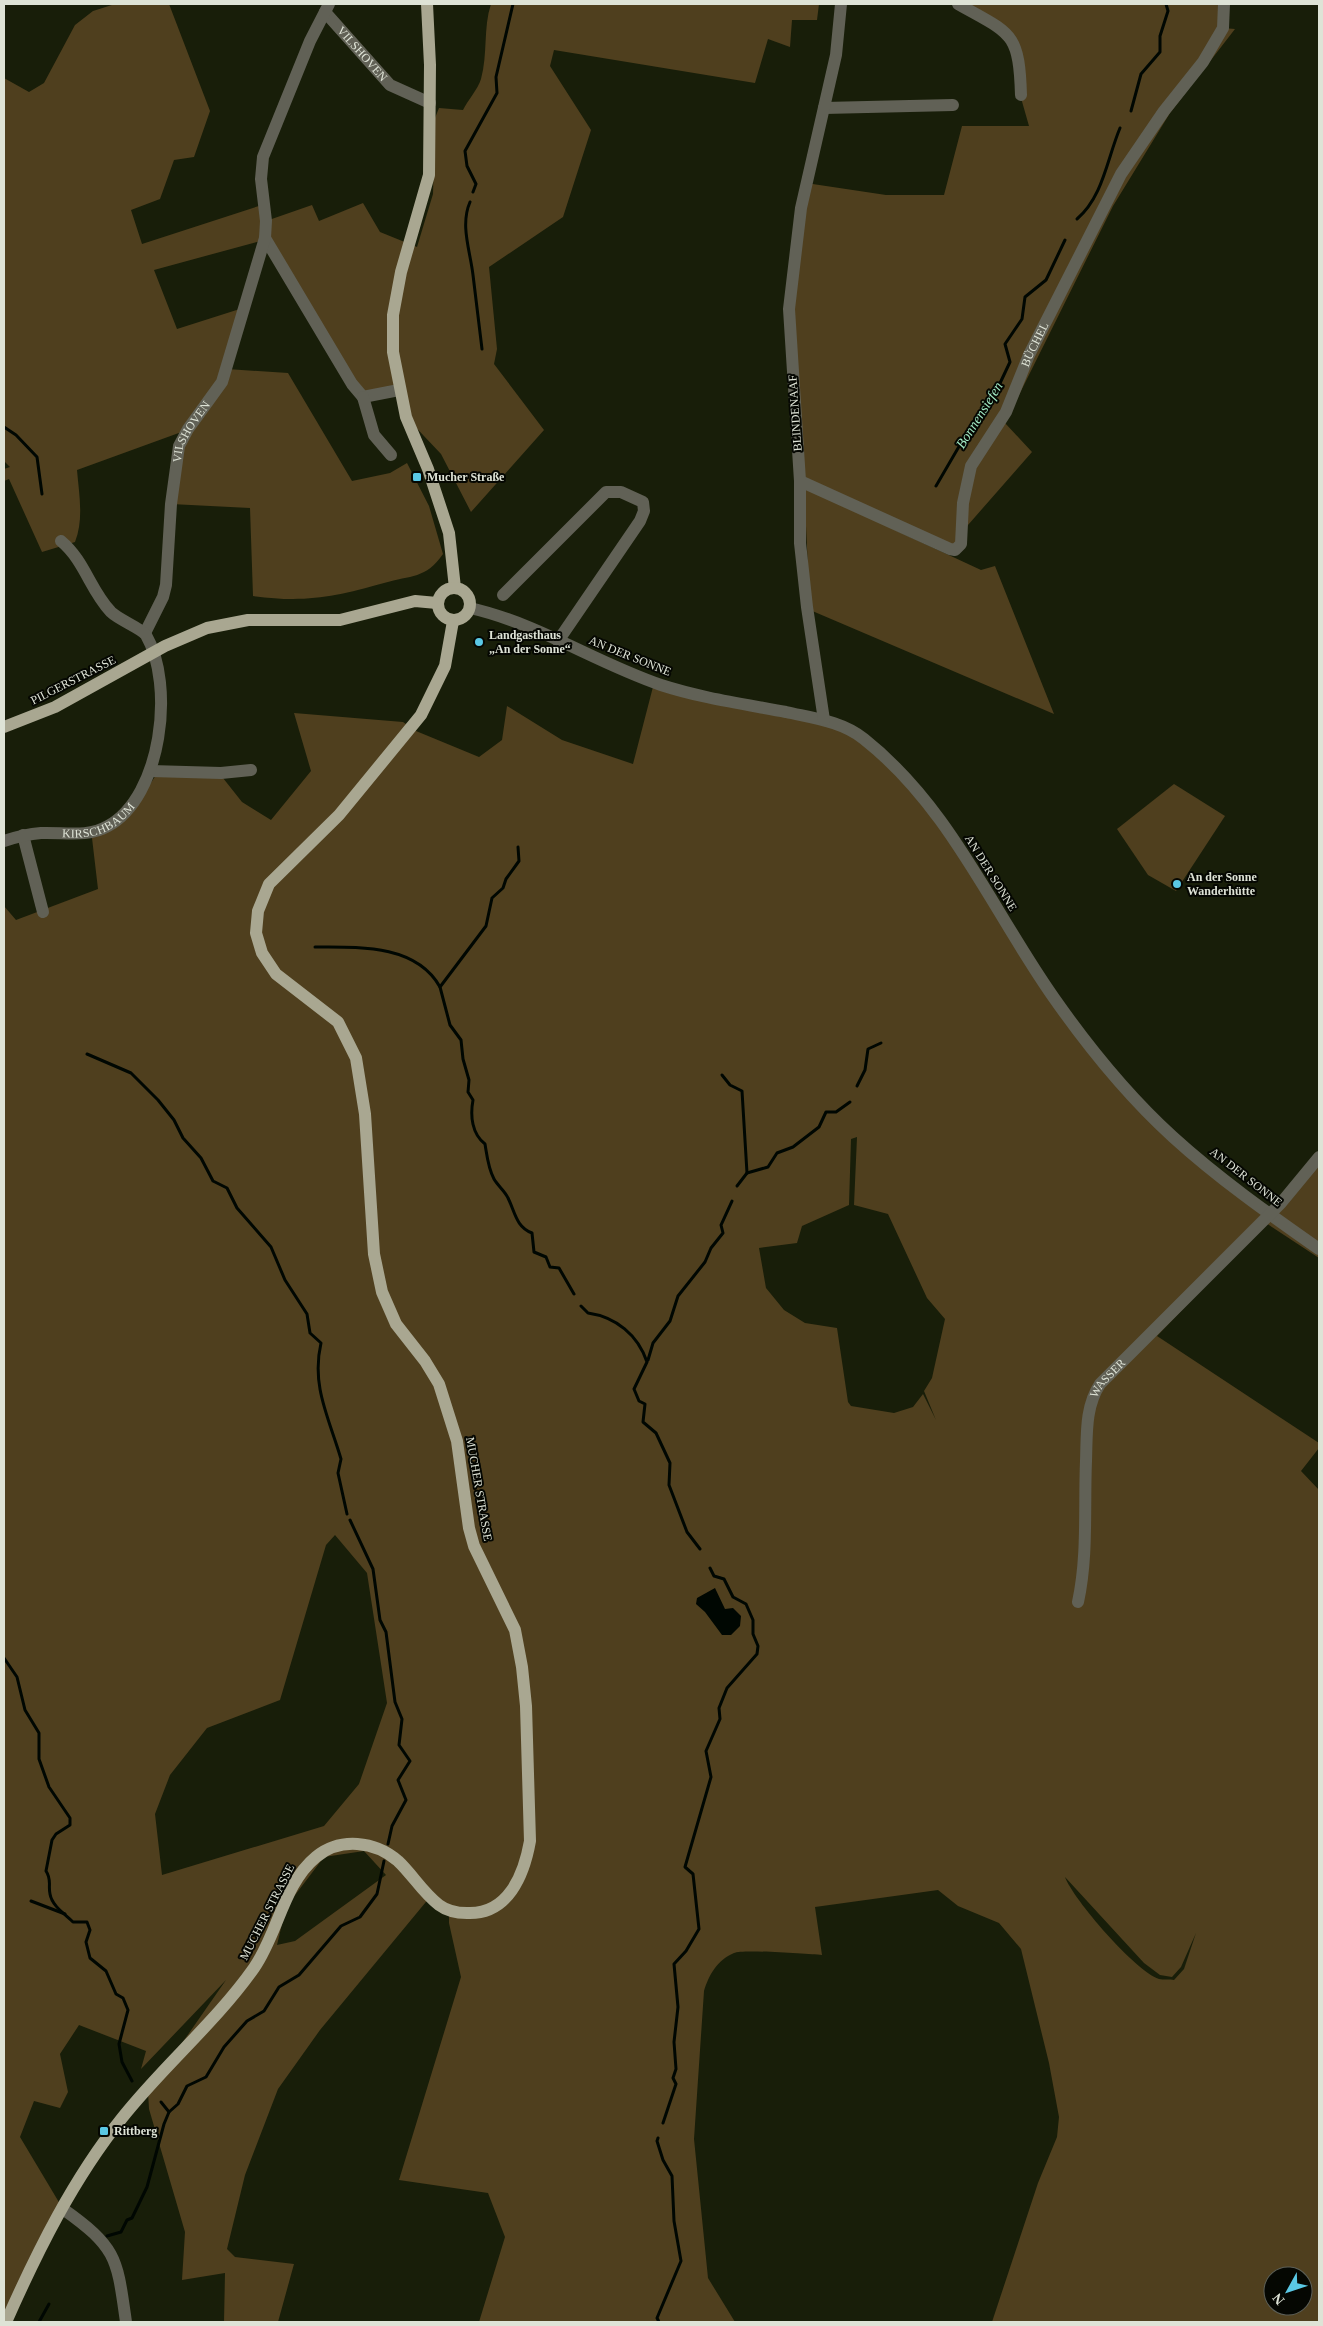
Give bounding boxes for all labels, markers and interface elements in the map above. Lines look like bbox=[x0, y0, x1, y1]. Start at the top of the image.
street label: VILSHOVEN bbox=[334, 24, 391, 84]
street label: BÜCHEL bbox=[1018, 320, 1052, 369]
street label: BLINDENAAF bbox=[785, 374, 805, 452]
water label: Bonnensiefen bbox=[953, 379, 1006, 451]
street label: VILSHOVEN bbox=[170, 398, 213, 463]
place label: Mucher Straße bbox=[427, 470, 505, 484]
marker: Mucher Straße bbox=[411, 471, 423, 483]
place label: Landgasthaus „An der Sonne“ bbox=[489, 628, 571, 656]
street label: AN DER SONNE bbox=[587, 633, 673, 679]
marker: Landgasthaus „An der Sonne“ bbox=[473, 636, 485, 648]
street label: PILGERSTRASSE bbox=[28, 653, 118, 707]
street label: KIRSCHBAUM bbox=[62, 799, 138, 841]
street label: AN DER SONNE bbox=[962, 832, 1020, 914]
place label: An der Sonne Wanderhütte bbox=[1187, 870, 1257, 898]
marker: An der Sonne Wanderhütte bbox=[1171, 878, 1183, 890]
street label: AN DER SONNE bbox=[1207, 1145, 1285, 1209]
street label: WASSER bbox=[1087, 1356, 1128, 1400]
street label: MUCHER STRASSE bbox=[463, 1436, 495, 1542]
street label: MUCHER STRASSE bbox=[237, 1862, 297, 1962]
place label: Rittberg bbox=[114, 2124, 157, 2138]
marker: Rittberg bbox=[98, 2125, 110, 2137]
north arrow bbox=[1263, 2266, 1313, 2316]
text: N bbox=[1269, 2290, 1287, 2308]

